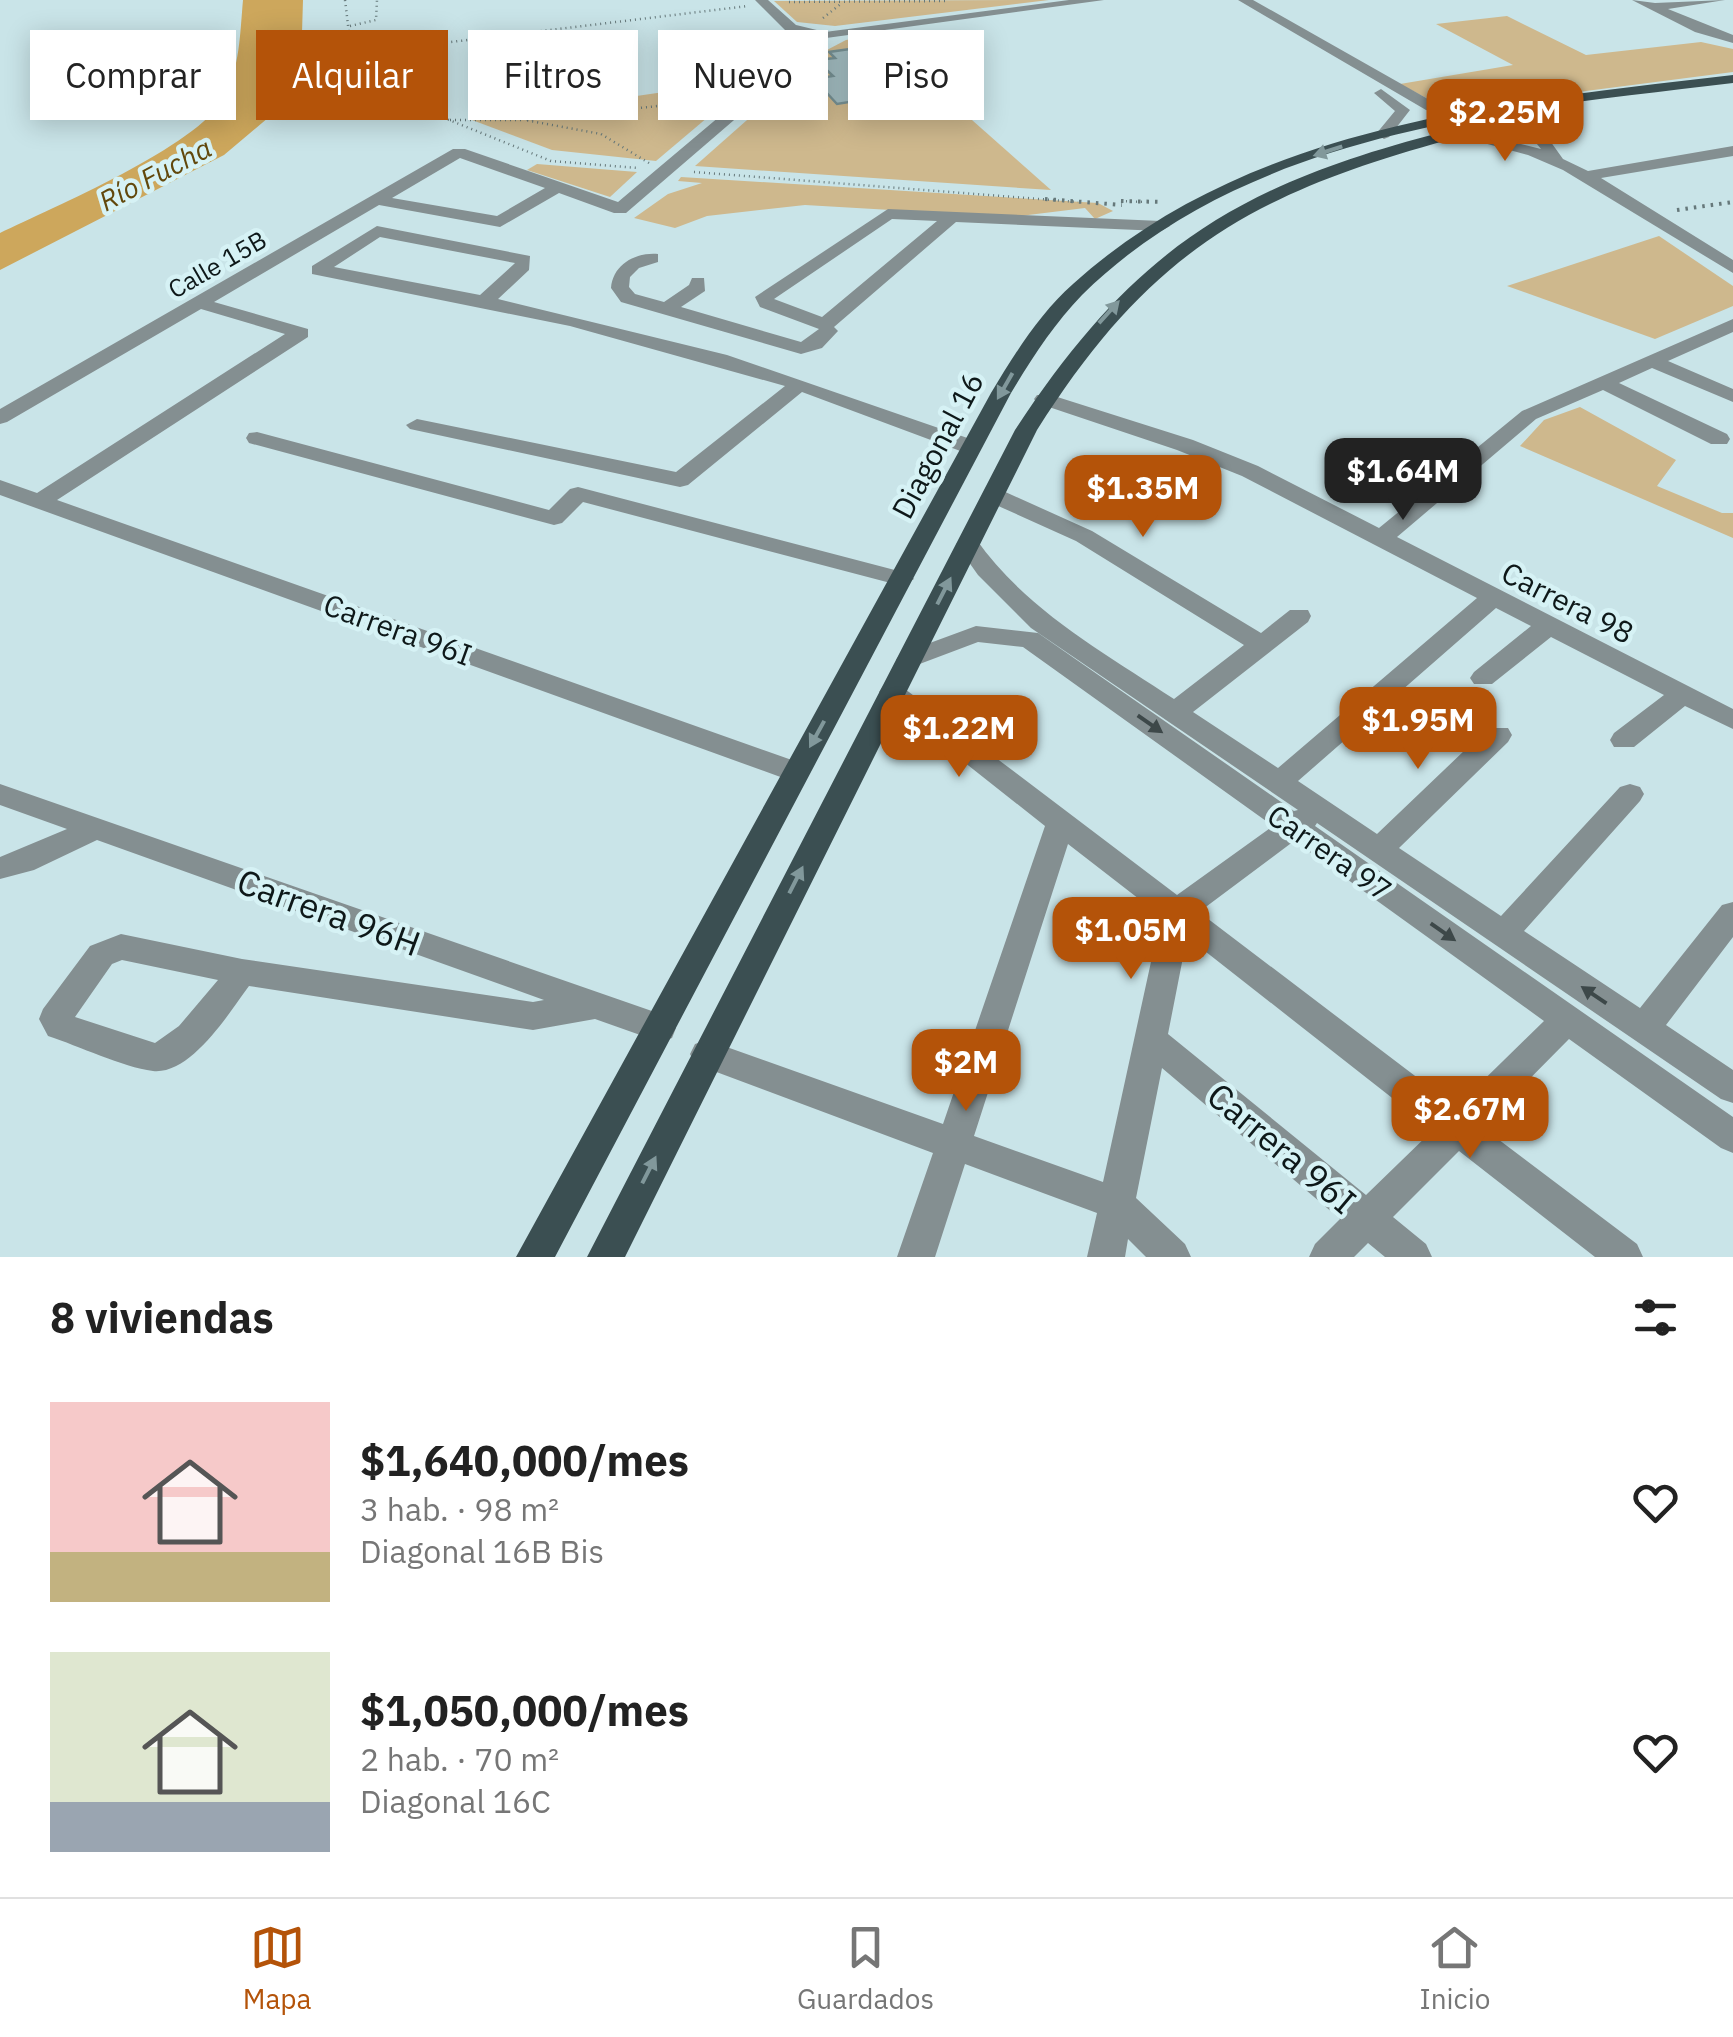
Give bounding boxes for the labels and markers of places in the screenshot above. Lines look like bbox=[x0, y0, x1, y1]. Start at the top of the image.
pin: $2.25M bbox=[1424, 79, 1586, 164]
pin: $1.64M bbox=[1322, 438, 1484, 523]
pin: $1.35M bbox=[1062, 455, 1224, 540]
pin: $1.95M bbox=[1337, 687, 1499, 772]
pin: $1.22M bbox=[878, 695, 1040, 780]
pin: $1.05M bbox=[1050, 897, 1212, 982]
pin: $2M bbox=[918, 1029, 1014, 1114]
pin: $2.67M bbox=[1389, 1076, 1551, 1161]

